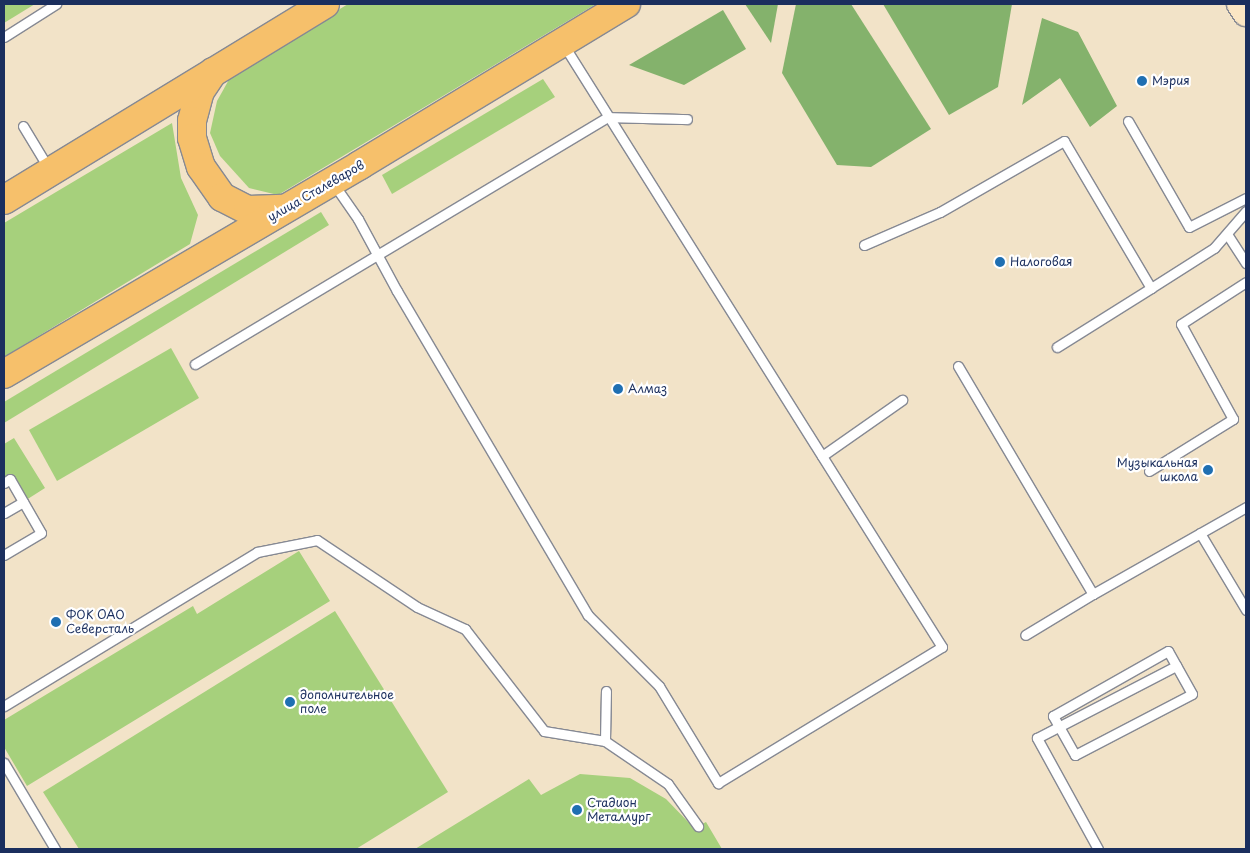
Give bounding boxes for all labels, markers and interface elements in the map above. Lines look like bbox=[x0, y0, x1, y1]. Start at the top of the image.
place label: Мэрия bbox=[1152, 74, 1190, 88]
marker: Мэрия bbox=[1136, 75, 1148, 87]
street label: улица Сталеваров bbox=[265, 157, 367, 225]
place label: Налоговая bbox=[1010, 255, 1073, 269]
marker: Налоговая bbox=[994, 256, 1006, 268]
place label: Алмаз bbox=[628, 382, 667, 396]
marker: Алмаз bbox=[612, 383, 624, 395]
place label: Музыкальная школа bbox=[1117, 456, 1198, 484]
marker: Музыкальная школа bbox=[1202, 464, 1214, 476]
place label: ФОК ОАО Северсталь bbox=[66, 608, 134, 636]
marker: ФОК ОАО Северсталь bbox=[50, 616, 62, 628]
place label: дополнительное поле bbox=[300, 688, 394, 716]
marker: дополнительное поле bbox=[284, 696, 296, 708]
place label: Стадион Металлург bbox=[587, 796, 650, 824]
marker: Стадион Металлург bbox=[571, 804, 583, 816]

